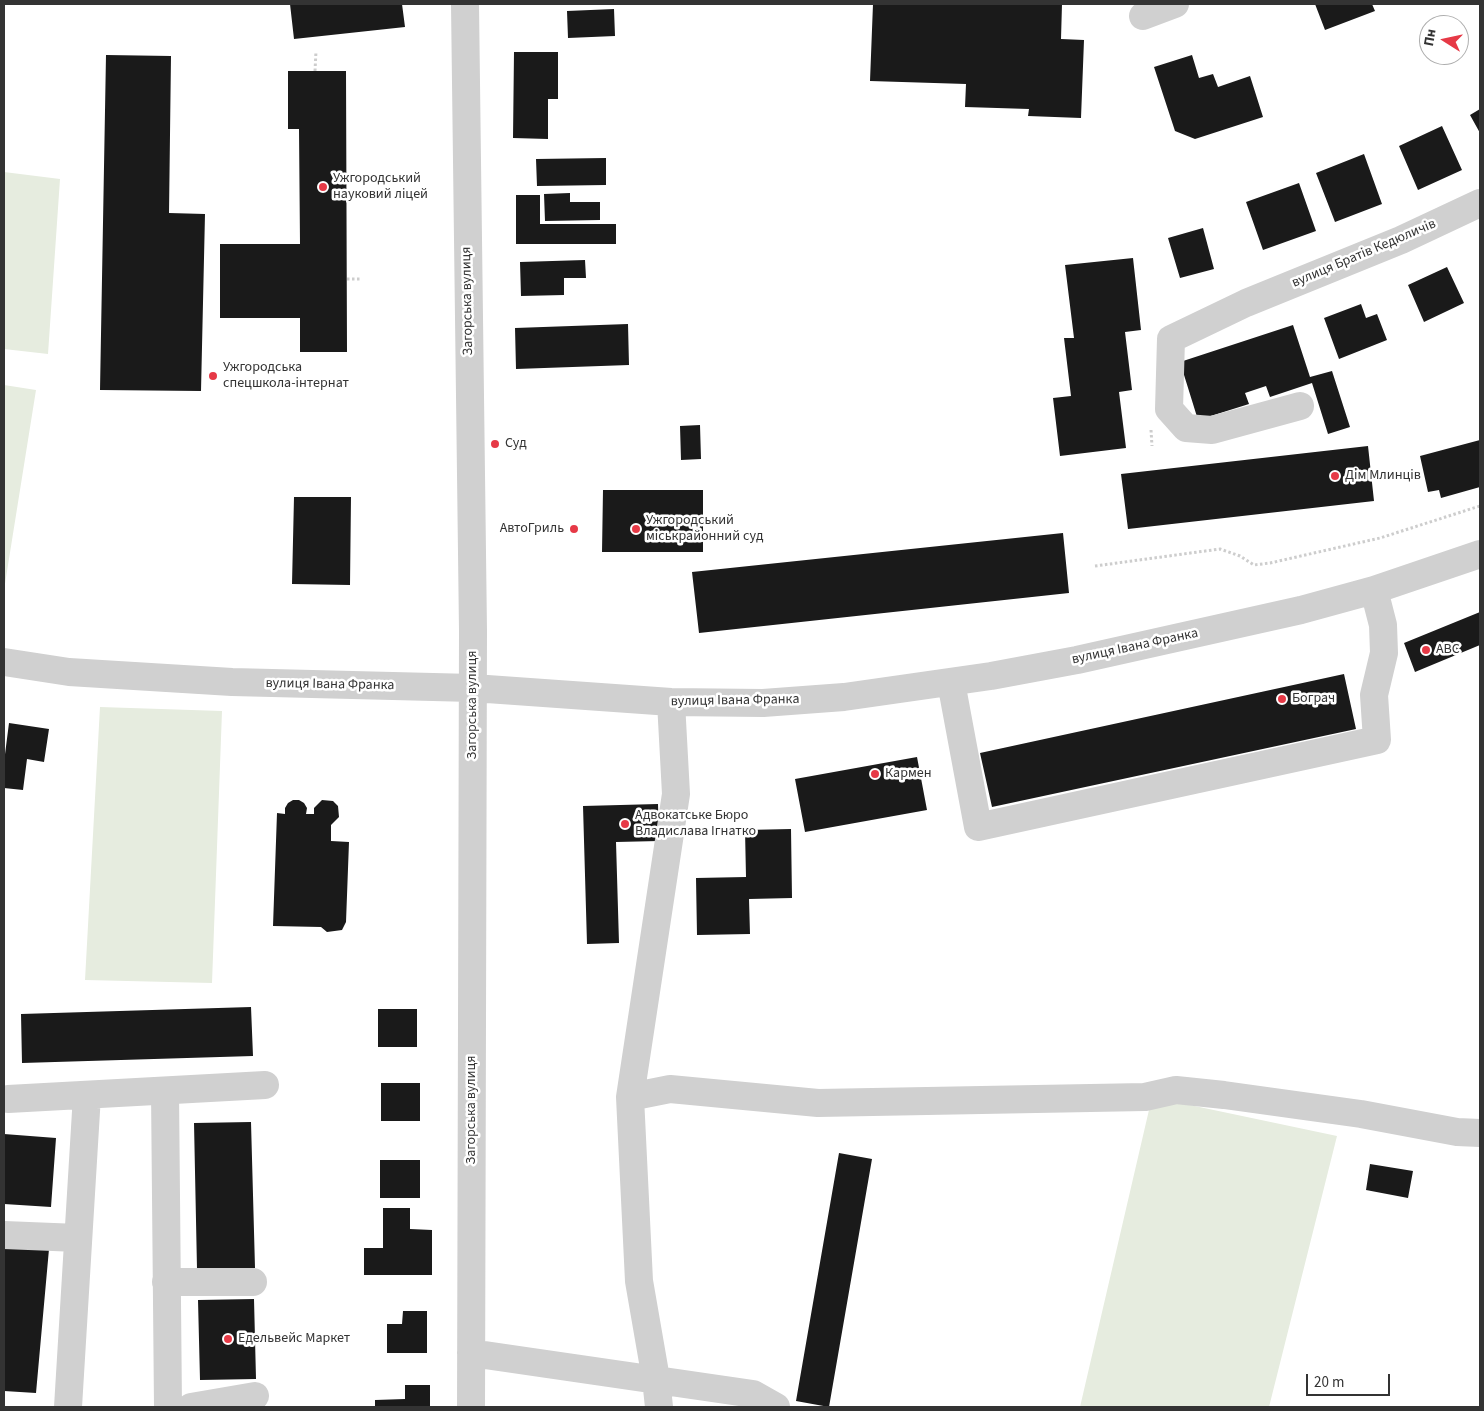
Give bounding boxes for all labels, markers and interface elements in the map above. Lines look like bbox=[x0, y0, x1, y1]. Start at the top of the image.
north arrow bbox=[1419, 15, 1469, 65]
text: Пн bbox=[1419, 27, 1442, 48]
place label: Ужгородський науковий ліцей bbox=[333, 171, 428, 203]
marker: Ужгородський науковий ліцей bbox=[317, 181, 329, 193]
street label: вулиця Братів Кедюличів bbox=[1289, 216, 1439, 292]
street label: Загорська вулиця bbox=[459, 246, 477, 356]
place label: Ужгородська спецшкола-інтернат bbox=[223, 360, 349, 392]
marker: Ужгородська спецшкола-інтернат bbox=[207, 370, 219, 382]
place label: Суд bbox=[505, 436, 527, 452]
marker: Суд bbox=[489, 438, 501, 450]
place label: Дім Млинців bbox=[1345, 468, 1421, 484]
marker: Дім Млинців bbox=[1329, 470, 1341, 482]
place label: Ужгородський міськрайонний суд bbox=[646, 513, 763, 546]
place label: АвтоГриль bbox=[500, 521, 564, 537]
marker: АвтоГриль bbox=[568, 523, 580, 535]
marker: Ужгородський міськрайонний суд bbox=[630, 523, 642, 535]
street label: вулиця Івана Франка bbox=[1070, 625, 1200, 669]
place label: ABC bbox=[1436, 642, 1460, 658]
marker: ABC bbox=[1420, 644, 1432, 656]
street label: Загорська вулиця bbox=[465, 650, 481, 760]
street label: вулиця Івана Франка bbox=[265, 675, 395, 695]
street label: вулиця Івана Франка bbox=[670, 691, 800, 711]
place label: Бограч bbox=[1292, 691, 1335, 707]
marker: Бограч bbox=[1276, 693, 1288, 705]
place label: Кармен bbox=[885, 766, 932, 782]
marker: Кармен bbox=[869, 768, 881, 780]
place label: Адвокатське Бюро Владислава Ігнатко bbox=[635, 808, 756, 840]
marker: Адвокатське Бюро Владислава Ігнатко bbox=[619, 818, 631, 830]
street label: Загорська вулиця bbox=[464, 1055, 480, 1165]
place label: Едельвейс Маркет bbox=[238, 1331, 350, 1347]
marker: Едельвейс Маркет bbox=[222, 1333, 234, 1345]
scale bar bbox=[1309, 1364, 1393, 1396]
text: 20 m bbox=[1314, 1372, 1344, 1393]

